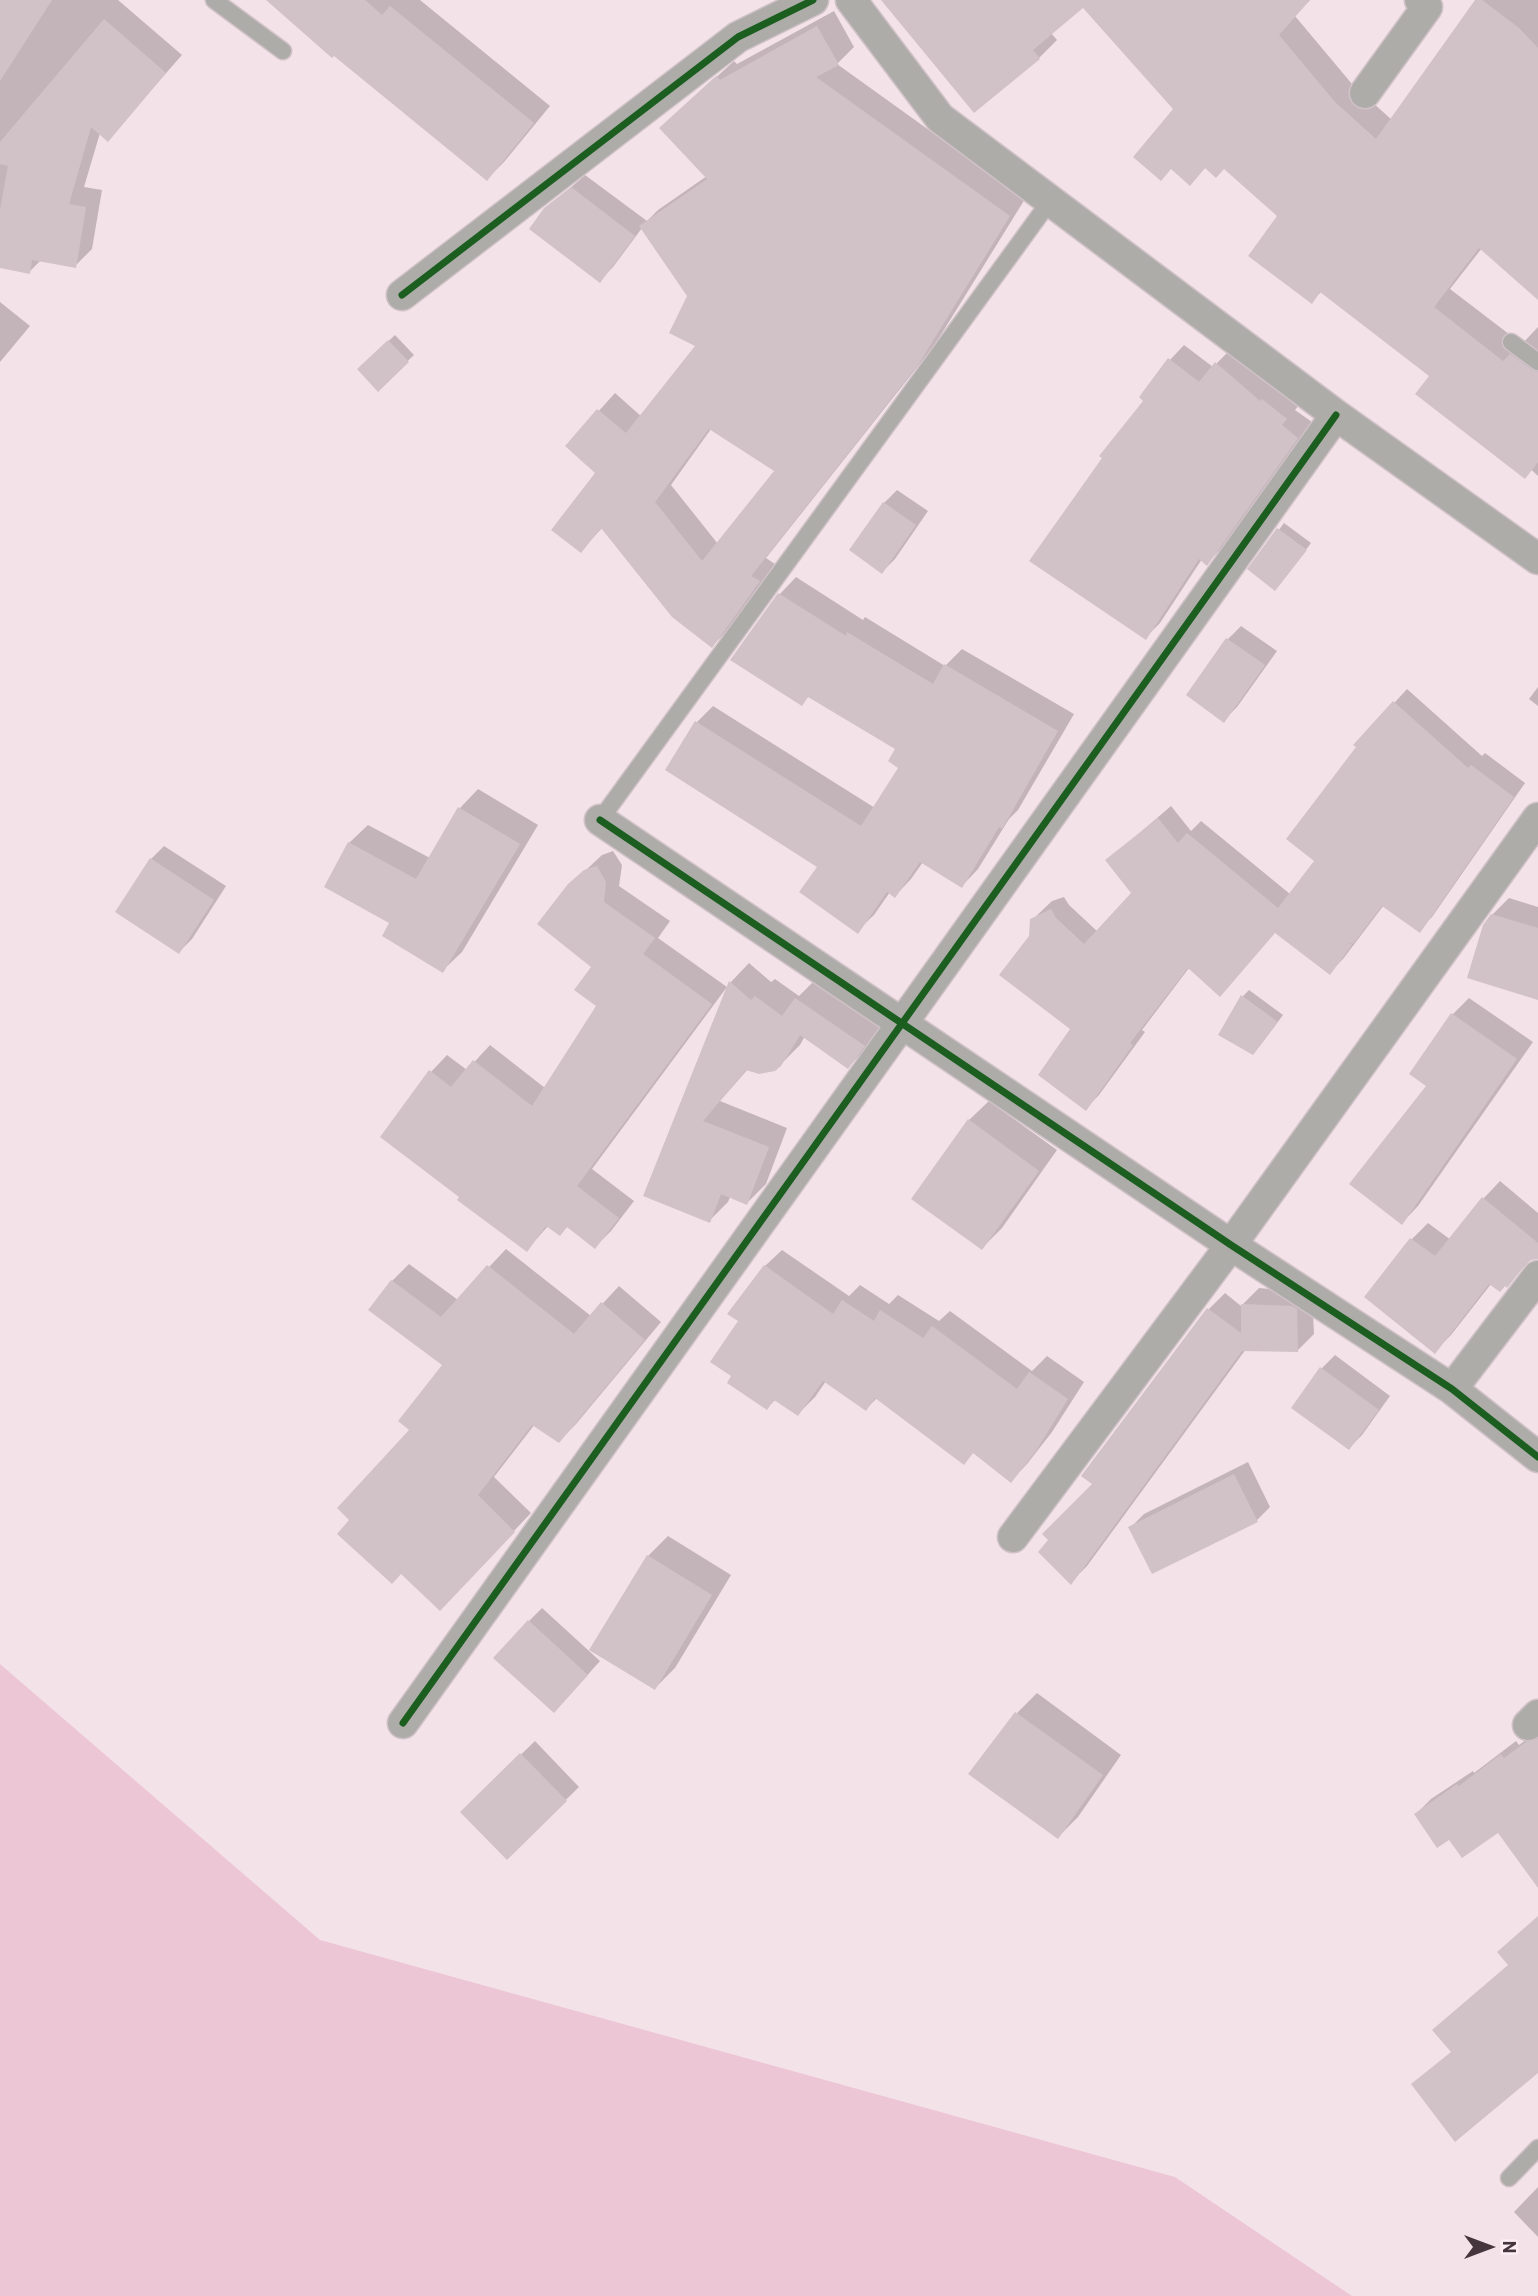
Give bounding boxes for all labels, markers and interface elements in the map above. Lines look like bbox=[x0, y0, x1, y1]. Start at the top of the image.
north arrow bbox=[1454, 2212, 1524, 2282]
text: N bbox=[1499, 2241, 1522, 2253]

